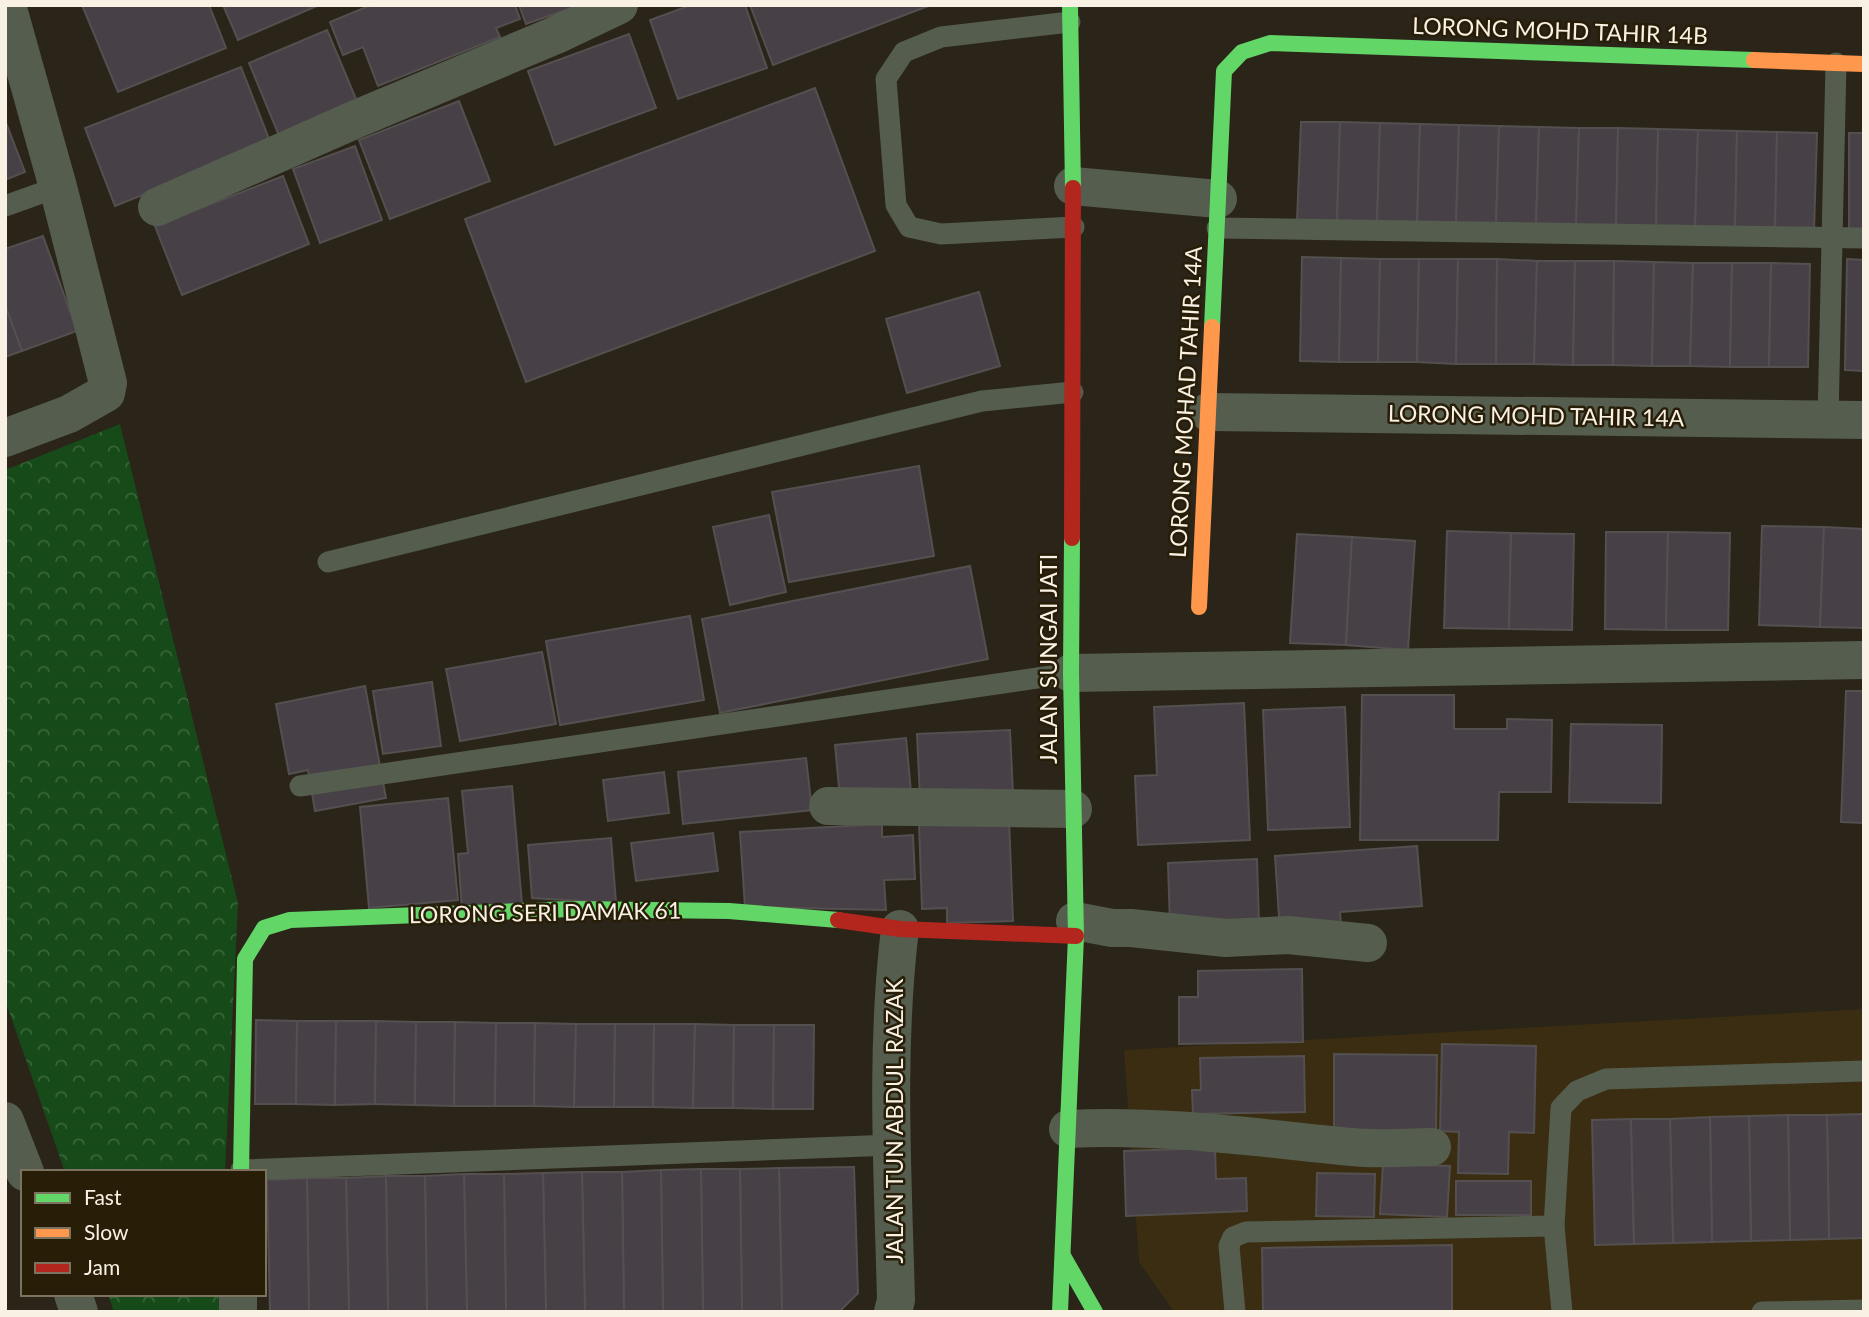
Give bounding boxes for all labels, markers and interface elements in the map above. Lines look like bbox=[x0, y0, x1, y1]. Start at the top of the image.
street label: LORONG MOHD TAHIR 14B bbox=[1412, 11, 1708, 49]
street label: LORONG MOHAD TAHIR 14A bbox=[1163, 245, 1207, 558]
street label: LORONG MOHD TAHIR 14A bbox=[1388, 398, 1685, 432]
street label: JALAN SUNGAI JATI bbox=[1034, 554, 1062, 764]
street label: LORONG SERI DAMAK 61 bbox=[409, 896, 681, 928]
street label: JALAN TUN ABDUL RAZAK bbox=[880, 978, 908, 1263]
legend bbox=[21, 1170, 266, 1296]
text: Fast bbox=[84, 1184, 122, 1209]
text: Slow bbox=[84, 1219, 129, 1244]
text: Jam bbox=[84, 1254, 120, 1279]

